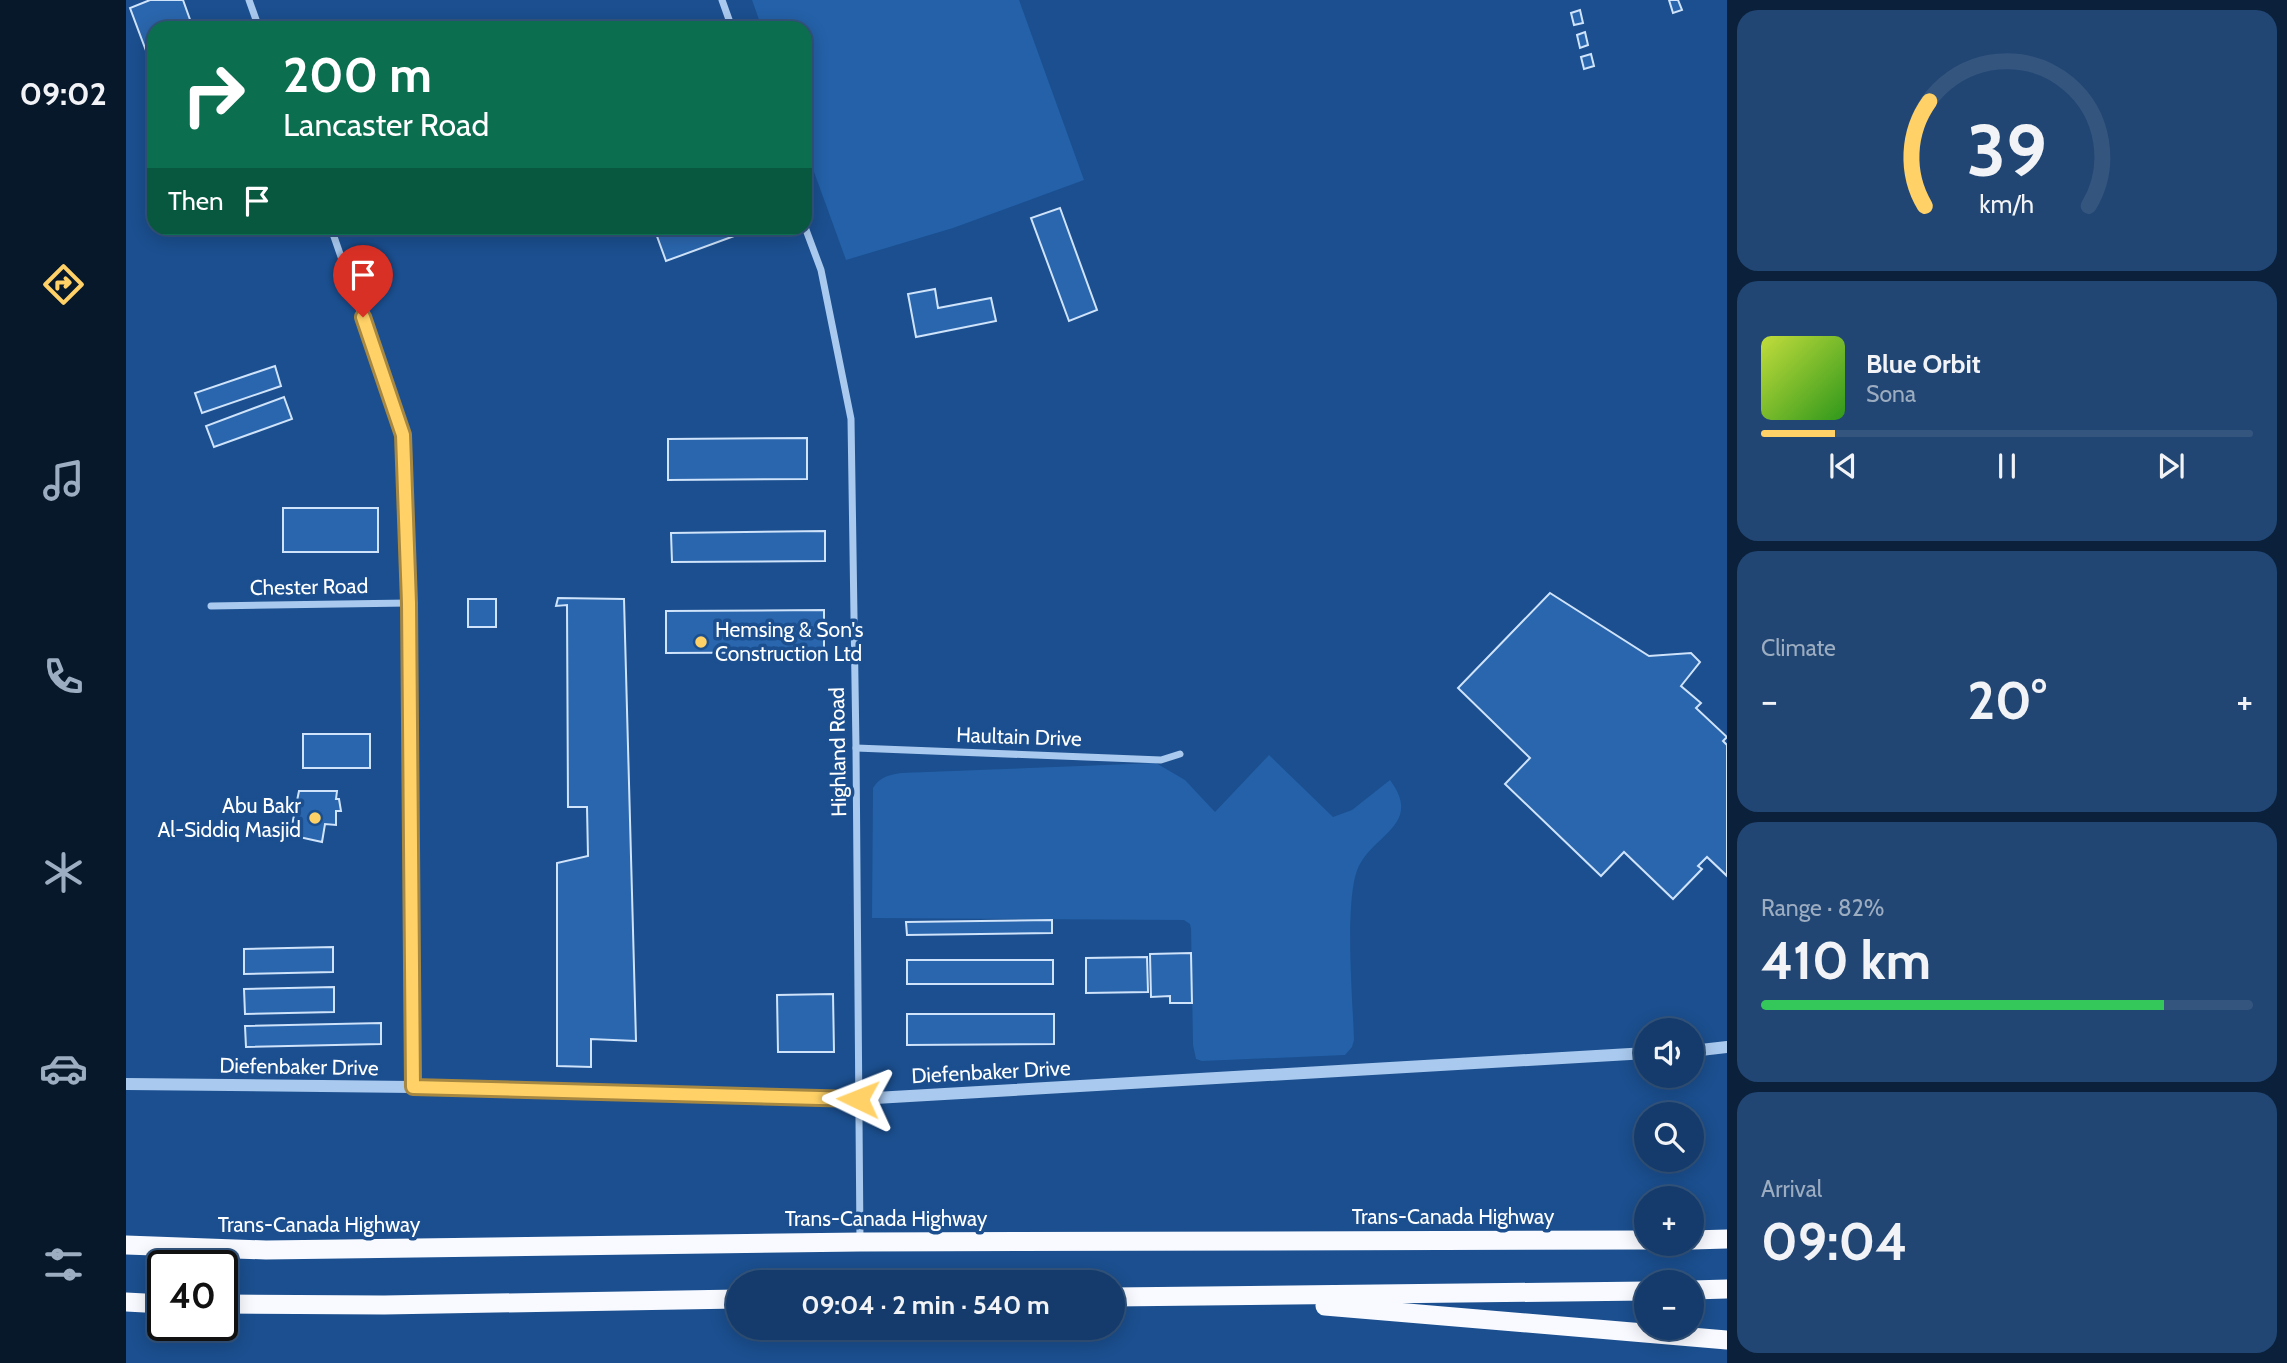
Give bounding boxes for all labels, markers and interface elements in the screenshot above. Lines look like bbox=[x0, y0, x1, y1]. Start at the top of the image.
text: 200 m bbox=[283, 45, 432, 104]
icon: right bbox=[168, 49, 259, 140]
text: 09:02 bbox=[19, 74, 107, 113]
text: Lancaster Road bbox=[283, 105, 489, 144]
text: 39 bbox=[1967, 107, 2047, 195]
icon: arrive bbox=[238, 182, 276, 220]
text: Then bbox=[168, 185, 224, 217]
text: km/h bbox=[1980, 189, 2034, 219]
pin bbox=[333, 245, 393, 317]
icon: arrive bbox=[344, 256, 382, 294]
icon: directions bbox=[39, 260, 88, 309]
text: Blue Orbit bbox=[1866, 348, 1981, 380]
text: Sona bbox=[1866, 380, 1916, 408]
icon: previous bbox=[1824, 447, 1862, 485]
icon: pause bbox=[1988, 447, 2026, 485]
icon: next bbox=[2152, 447, 2190, 485]
icon: music bbox=[39, 456, 88, 505]
street label: Chester Road bbox=[250, 573, 368, 600]
place label: Hemsing & Son's Construction Ltd bbox=[715, 617, 864, 666]
marker: Hemsing & Son's Construction Ltd bbox=[693, 634, 709, 650]
text: Climate bbox=[1761, 634, 1836, 662]
icon: phone bbox=[39, 652, 88, 701]
text: 20° bbox=[1967, 669, 2047, 732]
text: − bbox=[1761, 677, 1778, 724]
text: + bbox=[2236, 677, 2253, 724]
street label: Highland Road bbox=[824, 687, 851, 817]
street label: Haultain Drive bbox=[956, 722, 1083, 751]
place label: Abu Bakr Al-Siddiq Masjid bbox=[158, 793, 301, 843]
marker: Abu Bakr Al-Siddiq Masjid bbox=[307, 810, 323, 826]
icon: climate bbox=[39, 848, 88, 897]
text: Range · 82% bbox=[1761, 894, 1884, 922]
text: 410 km bbox=[1761, 929, 1931, 992]
map controls bbox=[1634, 1018, 1704, 1340]
button: sound bbox=[1634, 1018, 1704, 1088]
icon: car bbox=[39, 1044, 88, 1093]
street label: Diefenbaker Drive bbox=[219, 1053, 379, 1080]
street label: Diefenbaker Drive bbox=[911, 1055, 1071, 1088]
position arrow bbox=[821, 1062, 895, 1136]
button: search bbox=[1634, 1102, 1704, 1172]
text: Arrival bbox=[1761, 1175, 1822, 1203]
button: + bbox=[1634, 1186, 1704, 1256]
street label: Trans-Canada Highway bbox=[1352, 1204, 1555, 1229]
street label: Trans-Canada Highway bbox=[785, 1206, 988, 1231]
text: 09:04 bbox=[1761, 1210, 1907, 1273]
street label: Trans-Canada Highway bbox=[218, 1212, 421, 1237]
icon: filters bbox=[39, 1240, 88, 1289]
speed limit sign: 40 bbox=[147, 1250, 238, 1341]
button: − bbox=[1634, 1270, 1704, 1340]
text: 09:04 · 2 min · 540 m bbox=[801, 1289, 1050, 1321]

